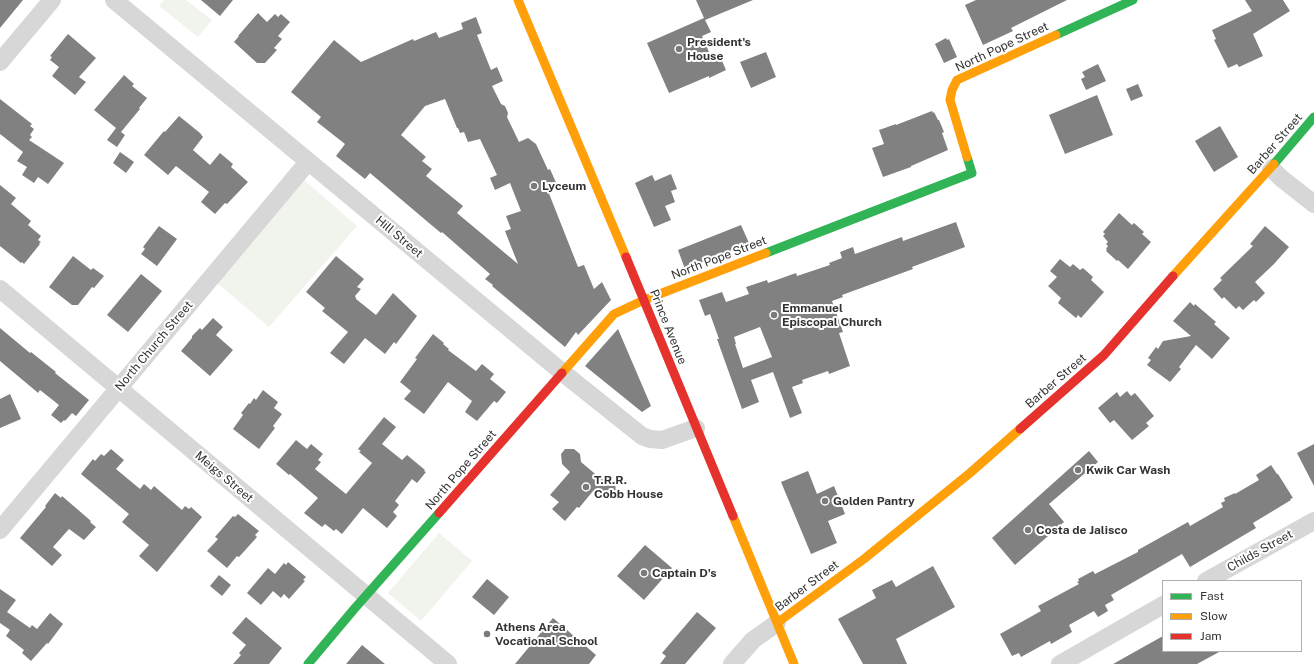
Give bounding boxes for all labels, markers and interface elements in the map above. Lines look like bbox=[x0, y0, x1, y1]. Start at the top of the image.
street label: North Pope Street bbox=[953, 19, 1051, 75]
place label: President's House bbox=[687, 35, 751, 63]
marker: President's House bbox=[674, 44, 684, 54]
street label: Barber Street bbox=[1245, 111, 1305, 177]
place label: Lyceum bbox=[542, 179, 586, 193]
marker: Lyceum bbox=[529, 181, 539, 191]
street label: Hill Street bbox=[372, 213, 426, 261]
street label: North Pope Street bbox=[669, 233, 769, 283]
street label: Prince Avenue bbox=[646, 287, 690, 367]
street label: North Church Street bbox=[112, 298, 196, 394]
place label: Emmanuel Episcopal Church bbox=[782, 301, 882, 329]
marker: Emmanuel Episcopal Church bbox=[769, 310, 779, 320]
street label: Barber Street bbox=[1023, 351, 1089, 411]
street label: North Pope Street bbox=[422, 427, 500, 513]
street label: Meigs Street bbox=[192, 448, 256, 506]
place label: Kwik Car Wash bbox=[1086, 463, 1170, 477]
marker: Kwik Car Wash bbox=[1073, 465, 1083, 475]
place label: T.R.R. Cobb House bbox=[594, 473, 663, 501]
marker: T.R.R. Cobb House bbox=[581, 482, 591, 492]
place label: Golden Pantry bbox=[833, 494, 915, 508]
marker: Golden Pantry bbox=[820, 496, 830, 506]
place label: Costa de Jalisco bbox=[1036, 523, 1128, 537]
marker: Costa de Jalisco bbox=[1023, 525, 1033, 535]
street label: Childs Street bbox=[1225, 527, 1295, 575]
street label: Barber Street bbox=[772, 557, 842, 615]
place label: Captain D's bbox=[652, 566, 717, 580]
marker: Captain D's bbox=[639, 568, 649, 578]
legend bbox=[1162, 580, 1302, 652]
text: Fast bbox=[1200, 589, 1224, 603]
text: Slow bbox=[1200, 609, 1227, 623]
place label: Athens Area Vocational School bbox=[495, 620, 598, 648]
marker: Athens Area Vocational School bbox=[482, 629, 492, 639]
text: Jam bbox=[1200, 629, 1222, 643]

